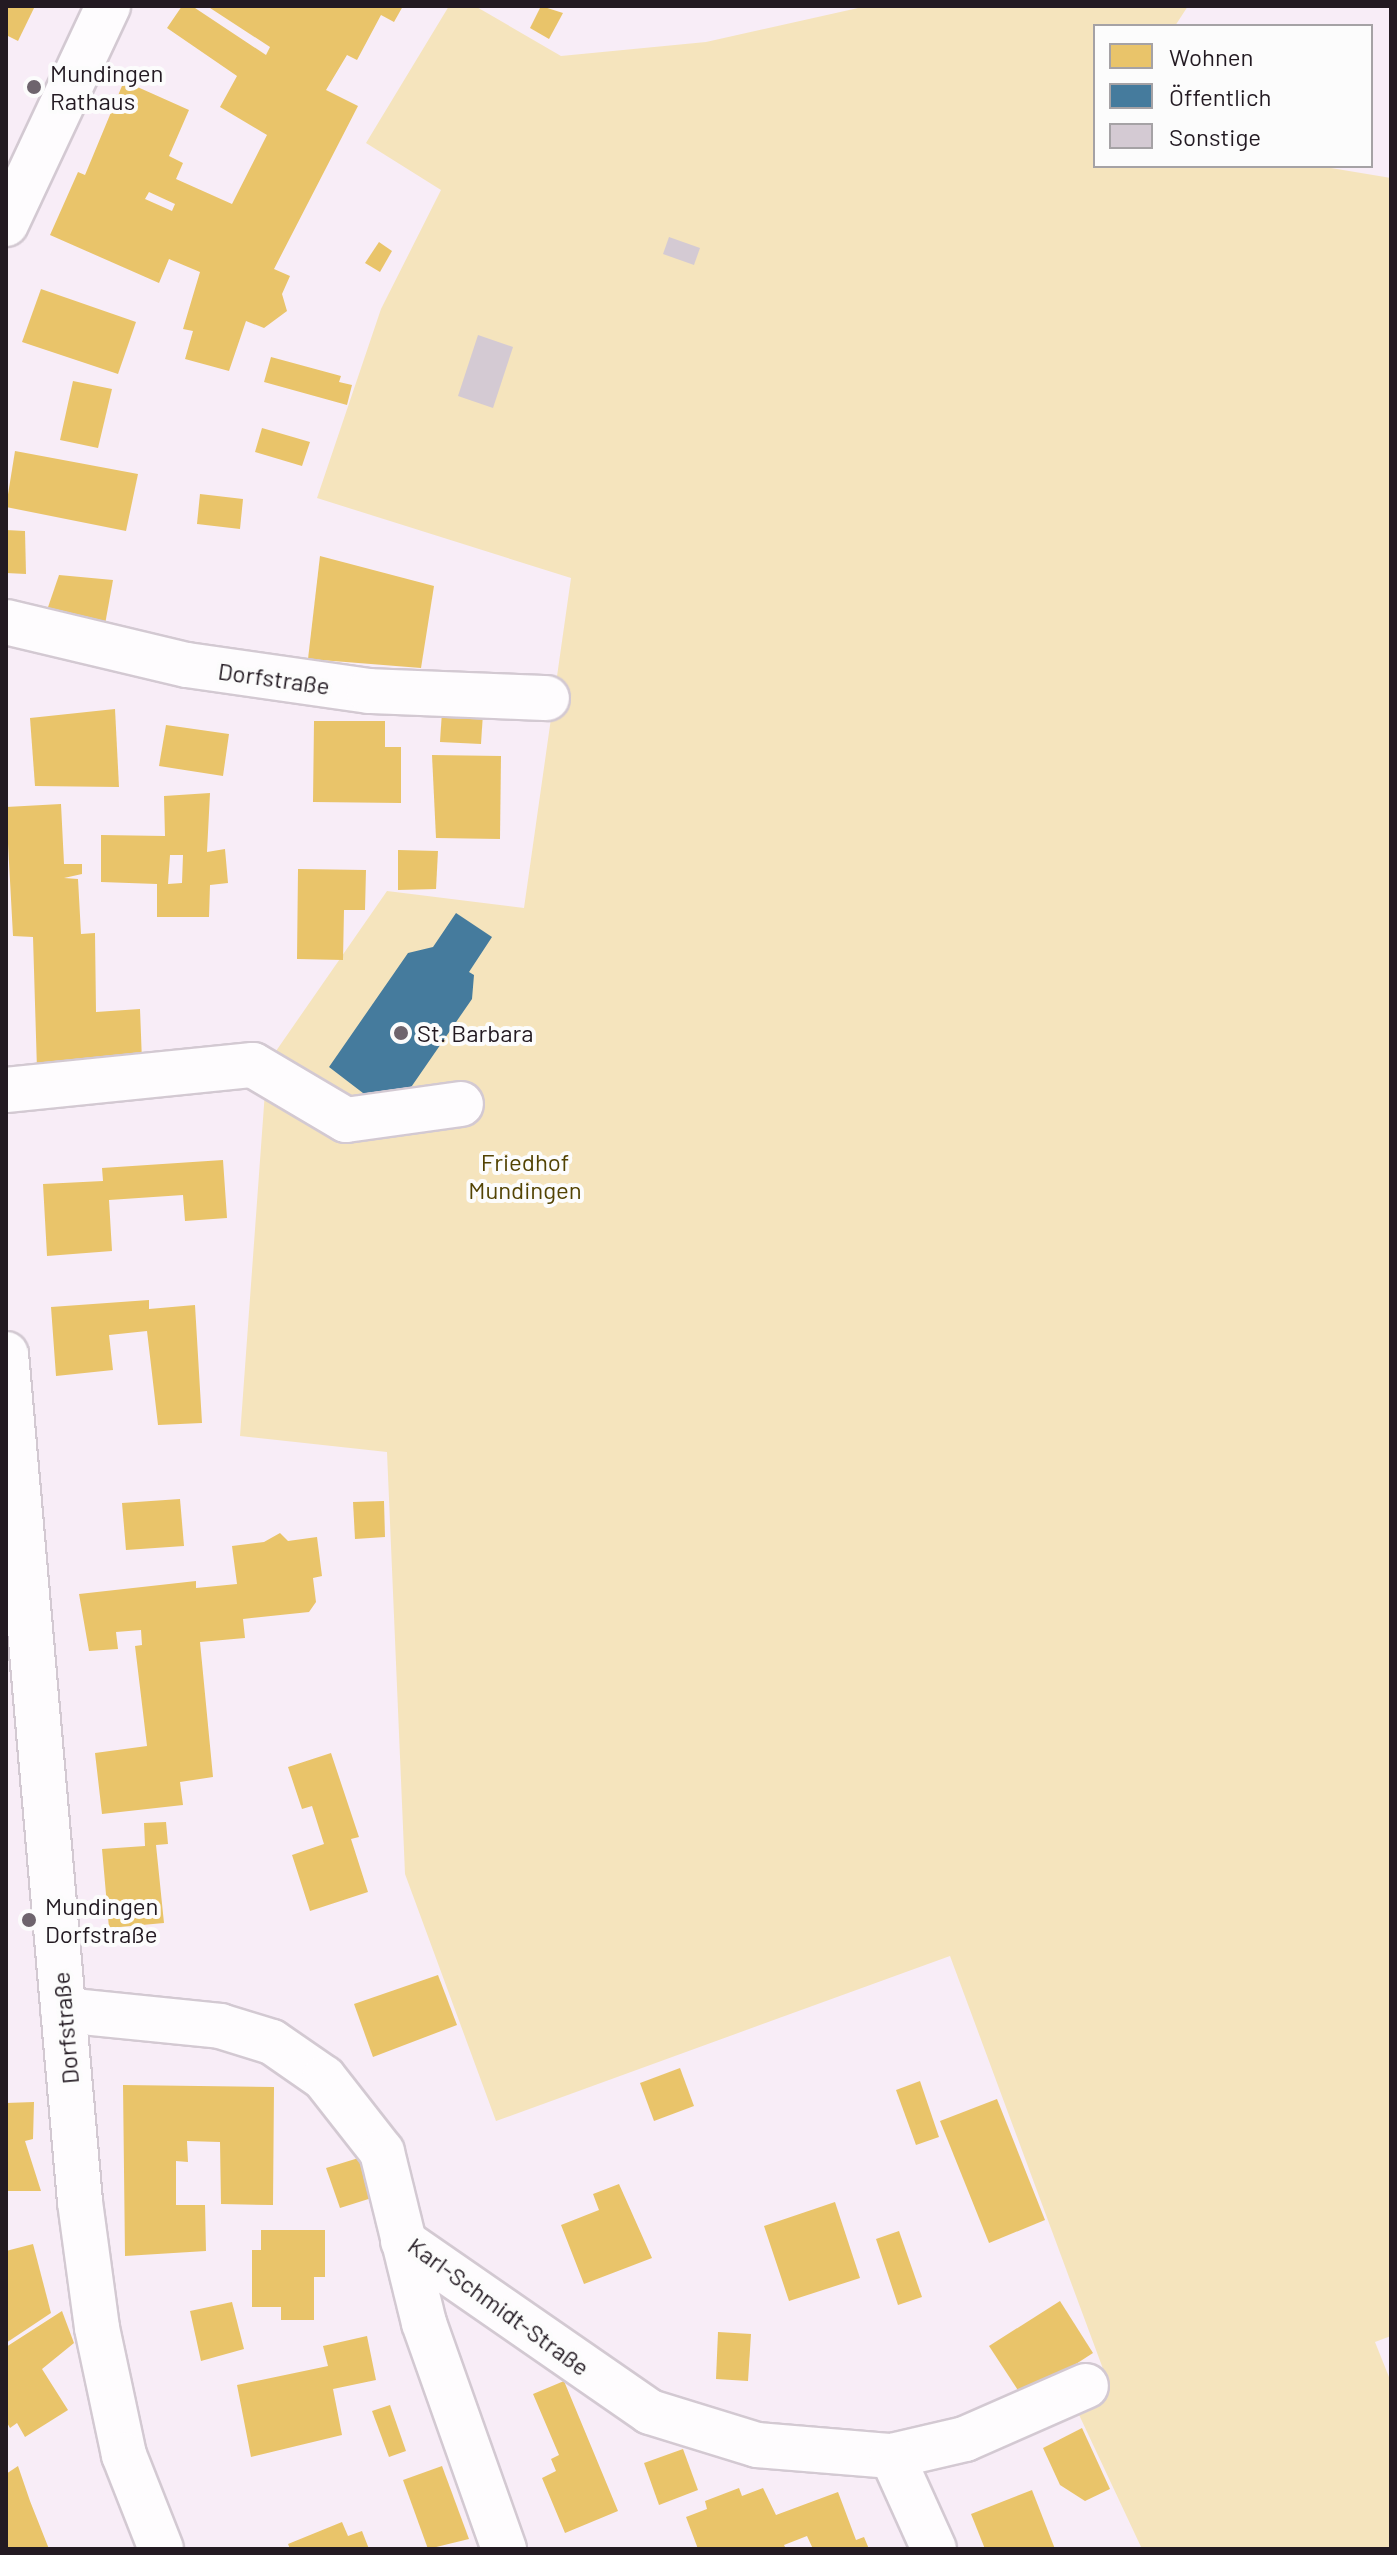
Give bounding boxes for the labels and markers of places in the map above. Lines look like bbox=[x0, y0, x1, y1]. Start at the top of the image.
place label: Mundingen Rathaus bbox=[50, 59, 164, 115]
marker: Mundingen Rathaus bbox=[25, 78, 43, 96]
place label: St. Barbara bbox=[417, 1019, 533, 1047]
marker: St. Barbara bbox=[392, 1024, 410, 1042]
place label: Mundingen Dorfstraße bbox=[45, 1892, 159, 1948]
marker: Mundingen Dorfstraße bbox=[20, 1911, 38, 1929]

